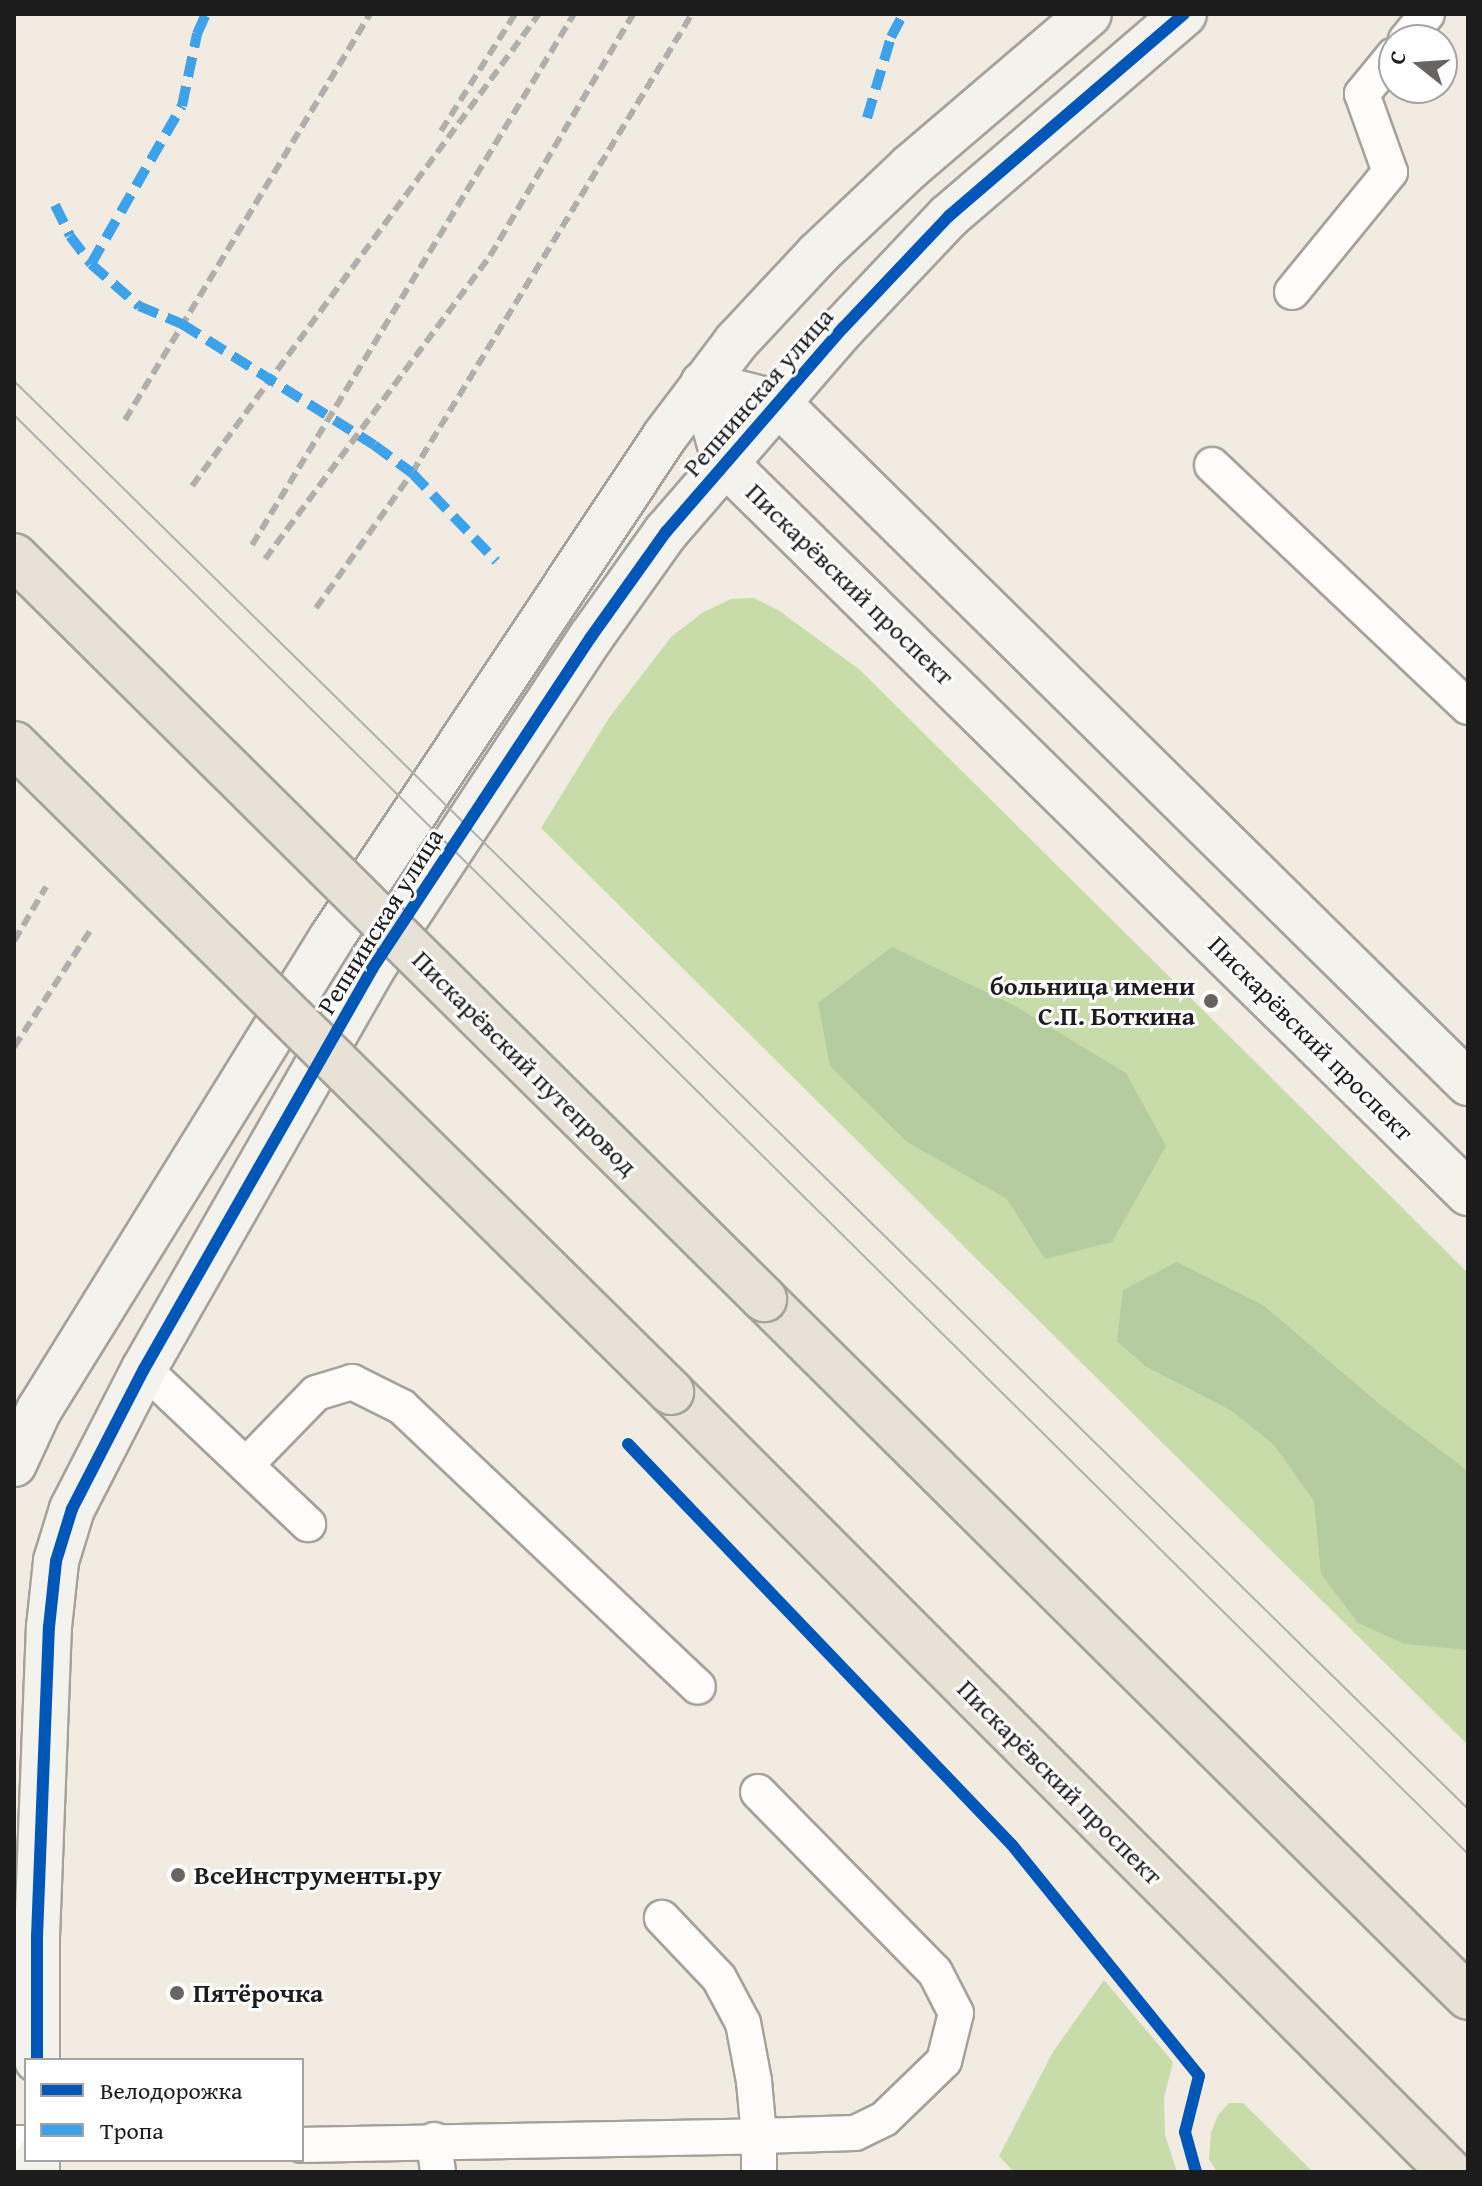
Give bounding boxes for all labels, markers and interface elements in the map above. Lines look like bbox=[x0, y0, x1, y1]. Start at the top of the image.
north arrow bbox=[1378, 24, 1458, 104]
text: С bbox=[1380, 47, 1414, 68]
street label: Репнинская улица bbox=[676, 301, 840, 483]
street label: Пискарёвский проспект bbox=[740, 477, 960, 691]
street label: Репнинская улица bbox=[310, 822, 450, 1020]
street label: Пискарёвский проспект bbox=[1202, 929, 1420, 1147]
street label: Пискарёвский путепровод bbox=[406, 944, 644, 1182]
place label: больница имени С.П. Боткина bbox=[990, 970, 1195, 1032]
marker: больница имени С.П. Боткина bbox=[1202, 992, 1220, 1010]
street label: Пискарёвский проспект bbox=[951, 1673, 1169, 1891]
place label: ВсеИнструменты.ру bbox=[194, 1859, 442, 1891]
marker: ВсеИнструменты.ру bbox=[169, 1866, 187, 1884]
place label: Пятёрочка bbox=[193, 1977, 323, 2009]
marker: Пятёрочка bbox=[168, 1984, 186, 2002]
legend bbox=[24, 2058, 304, 2162]
text: Велодорожка bbox=[100, 2073, 242, 2108]
text: Тропа bbox=[100, 2113, 164, 2148]

